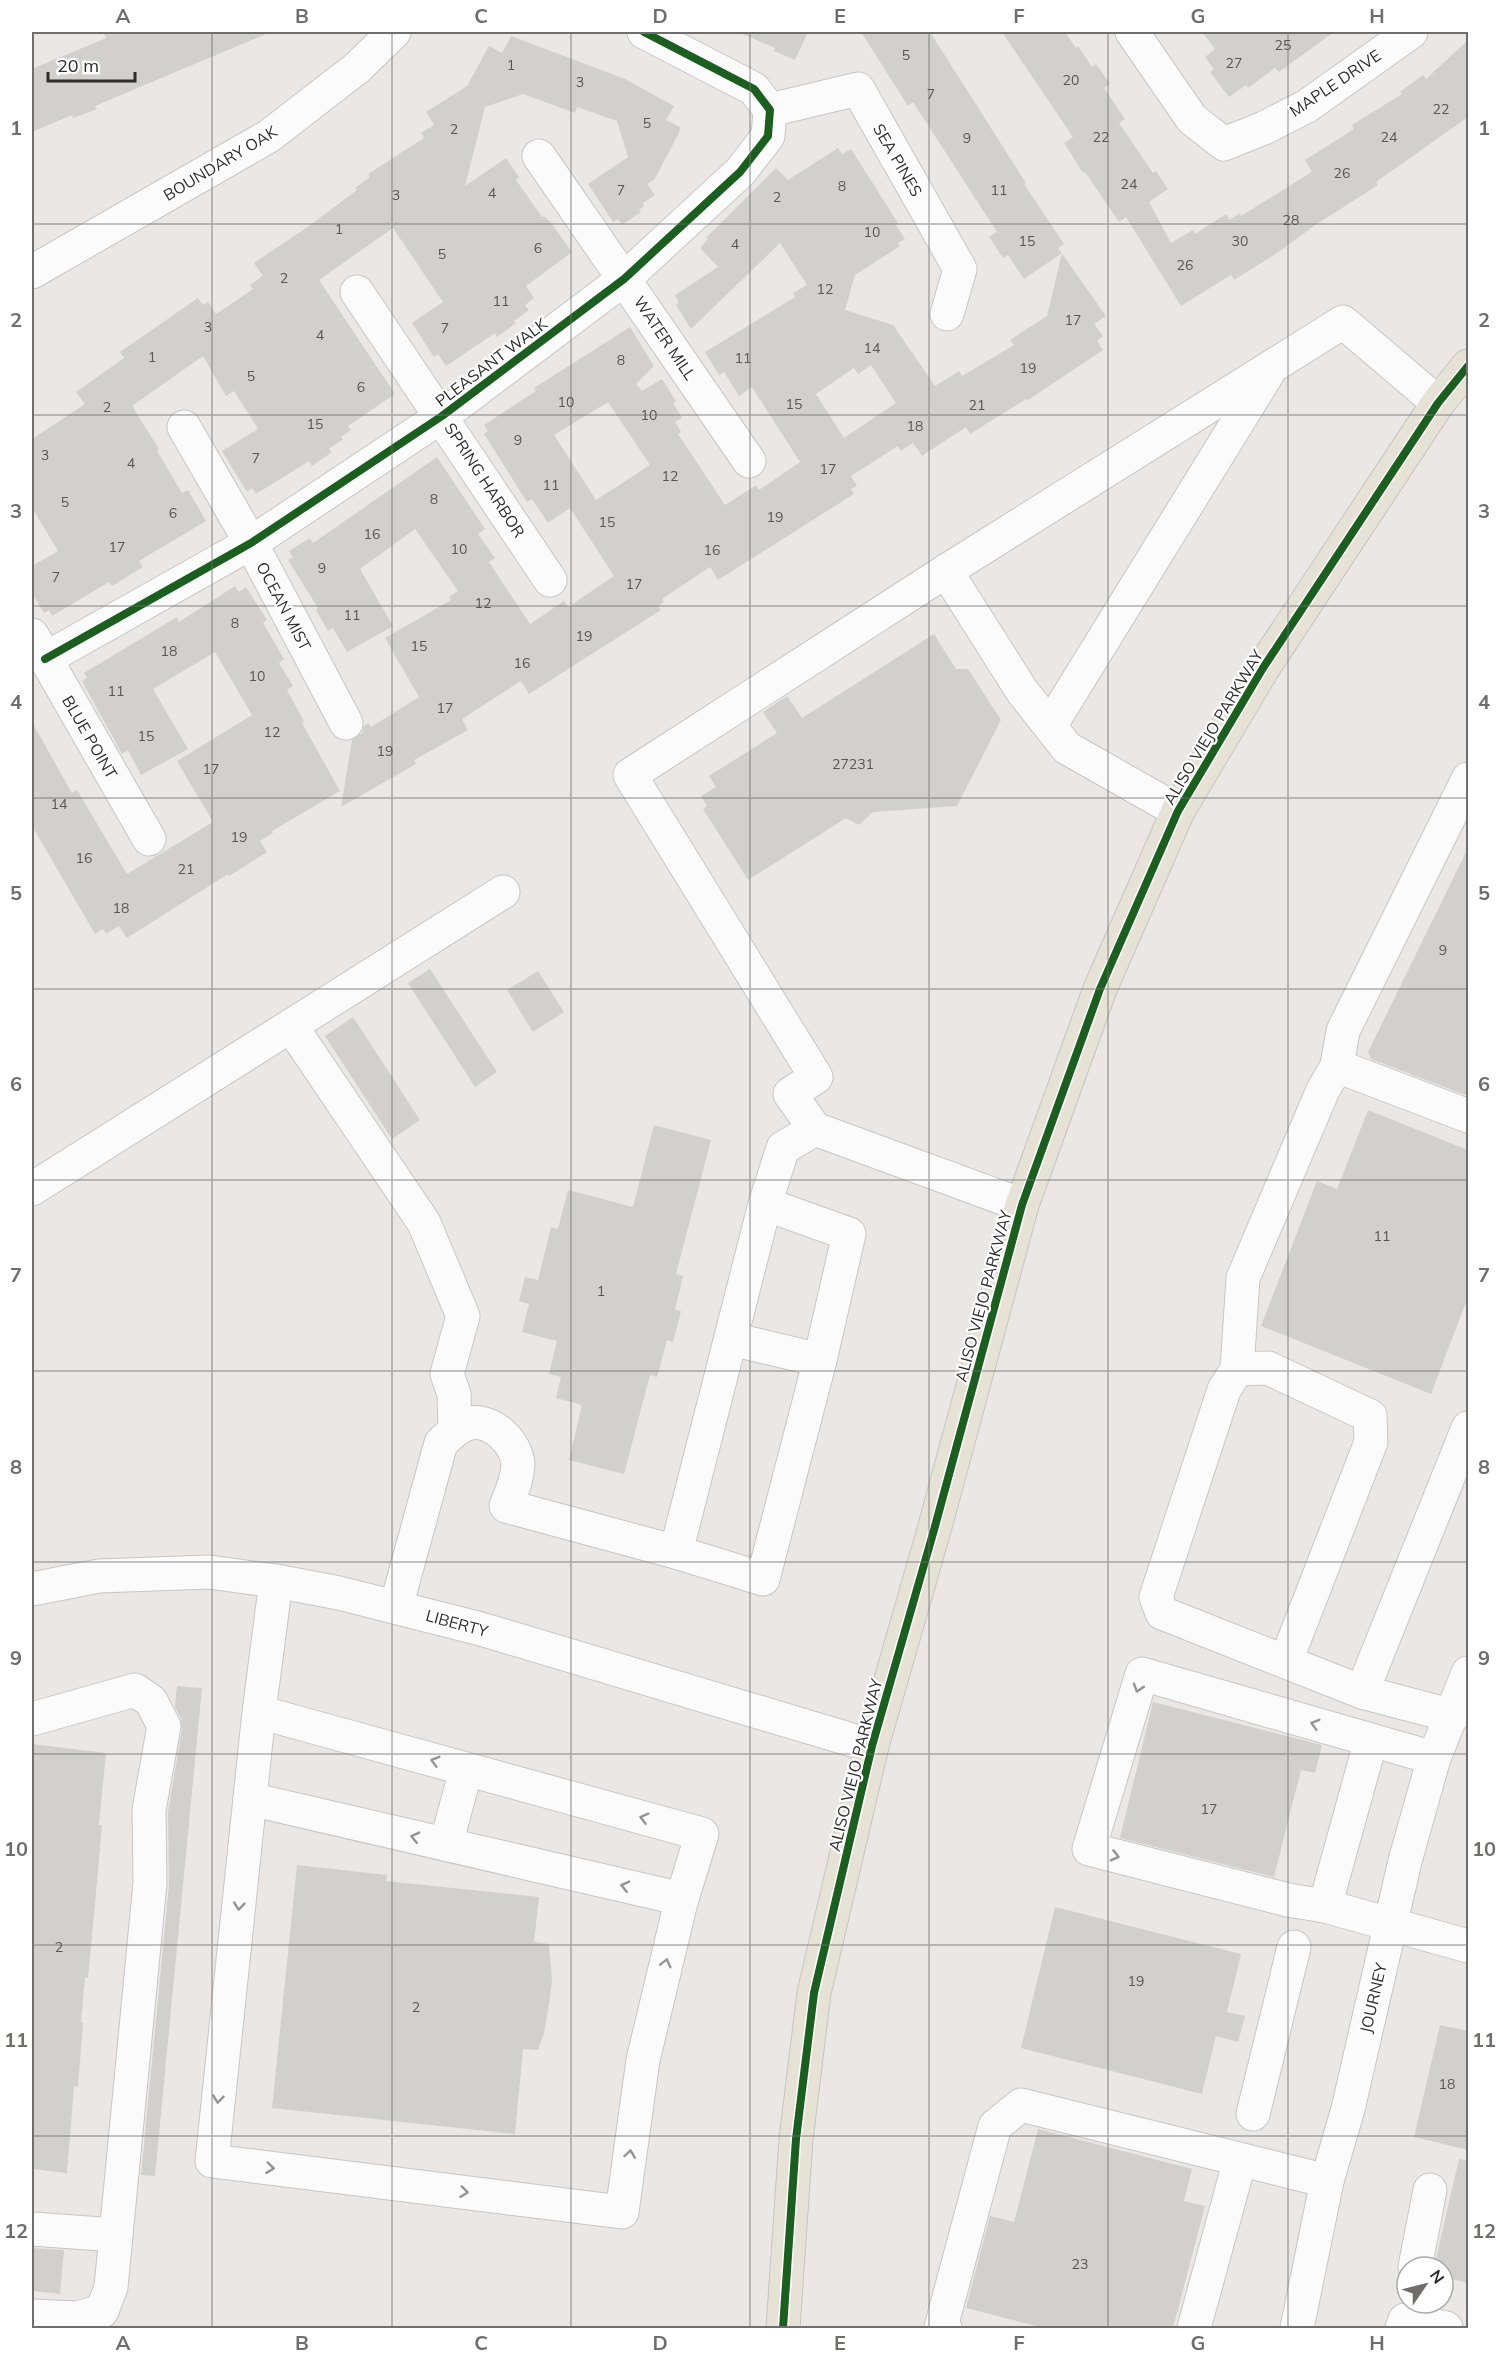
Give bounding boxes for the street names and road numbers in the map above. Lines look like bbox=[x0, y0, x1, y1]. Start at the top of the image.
street label: MAPLE DRIVE bbox=[1285, 45, 1385, 121]
street label: SEA PINES bbox=[869, 120, 927, 200]
street label: BOUNDARY OAK bbox=[159, 121, 281, 205]
street label: WATER MILL bbox=[630, 292, 701, 384]
street label: PLEASANT WALK bbox=[431, 313, 552, 411]
street label: SPRING HARBOR bbox=[440, 419, 530, 541]
street label: OCEAN MIST bbox=[252, 558, 316, 654]
street label: ALISO VIEJO PARKWAY bbox=[1159, 646, 1267, 808]
street label: BLUE POINT bbox=[58, 692, 122, 782]
street label: ALISO VIEJO PARKWAY bbox=[950, 1208, 1016, 1384]
street label: LIBERTY bbox=[424, 1605, 490, 1641]
street label: ALISO VIEJO PARKWAY bbox=[824, 1676, 886, 1853]
street label: JOURNEY bbox=[1355, 1961, 1391, 2035]

